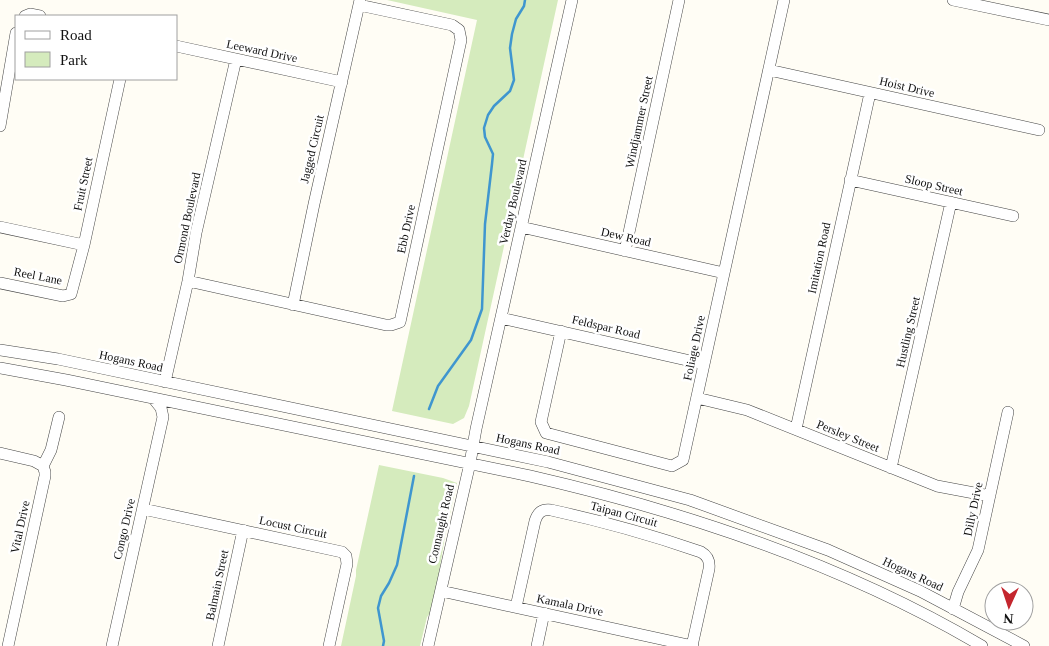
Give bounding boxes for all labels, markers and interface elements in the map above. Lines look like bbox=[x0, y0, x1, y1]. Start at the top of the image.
legend bbox=[15, 15, 178, 80]
text: Road bbox=[60, 27, 92, 43]
street label: Leeward Drive bbox=[225, 37, 299, 65]
text: Park bbox=[60, 52, 88, 68]
street label: Windjammer Street bbox=[622, 74, 656, 169]
street label: Hoist Drive bbox=[878, 74, 936, 100]
street label: Jagged Circuit bbox=[297, 113, 327, 185]
street label: Fruit Street bbox=[71, 155, 96, 212]
street label: Verday Boulevard bbox=[496, 158, 530, 246]
street label: Ormond Boulevard bbox=[170, 171, 204, 265]
street label: Sloop Street bbox=[904, 172, 965, 199]
street label: Ebb Drive bbox=[394, 203, 418, 255]
street label: Imitation Road bbox=[805, 221, 833, 295]
street label: Dew Road bbox=[600, 224, 652, 250]
street label: Reel Lane bbox=[13, 264, 63, 288]
street label: Hustling Street bbox=[893, 295, 923, 369]
street label: Feldspar Road bbox=[570, 312, 642, 342]
street label: Foliage Drive bbox=[680, 314, 708, 382]
street label: Hogans Road bbox=[98, 347, 164, 375]
street label: Persley Street bbox=[815, 417, 882, 455]
street label: Hogans Road bbox=[495, 430, 561, 458]
street label: Dilly Drive bbox=[960, 481, 986, 537]
street label: Connaught Road bbox=[425, 483, 457, 565]
street label: Congo Drive bbox=[110, 497, 138, 561]
street label: Taipan Circuit bbox=[589, 498, 660, 530]
street label: Vital Drive bbox=[8, 499, 32, 555]
street label: Locust Circuit bbox=[258, 513, 329, 541]
street label: Balmain Street bbox=[203, 548, 231, 622]
street label: Hogans Road bbox=[881, 554, 945, 594]
north arrow bbox=[984, 581, 1034, 631]
street label: Kamala Drive bbox=[535, 591, 605, 619]
text: N bbox=[1003, 611, 1014, 626]

